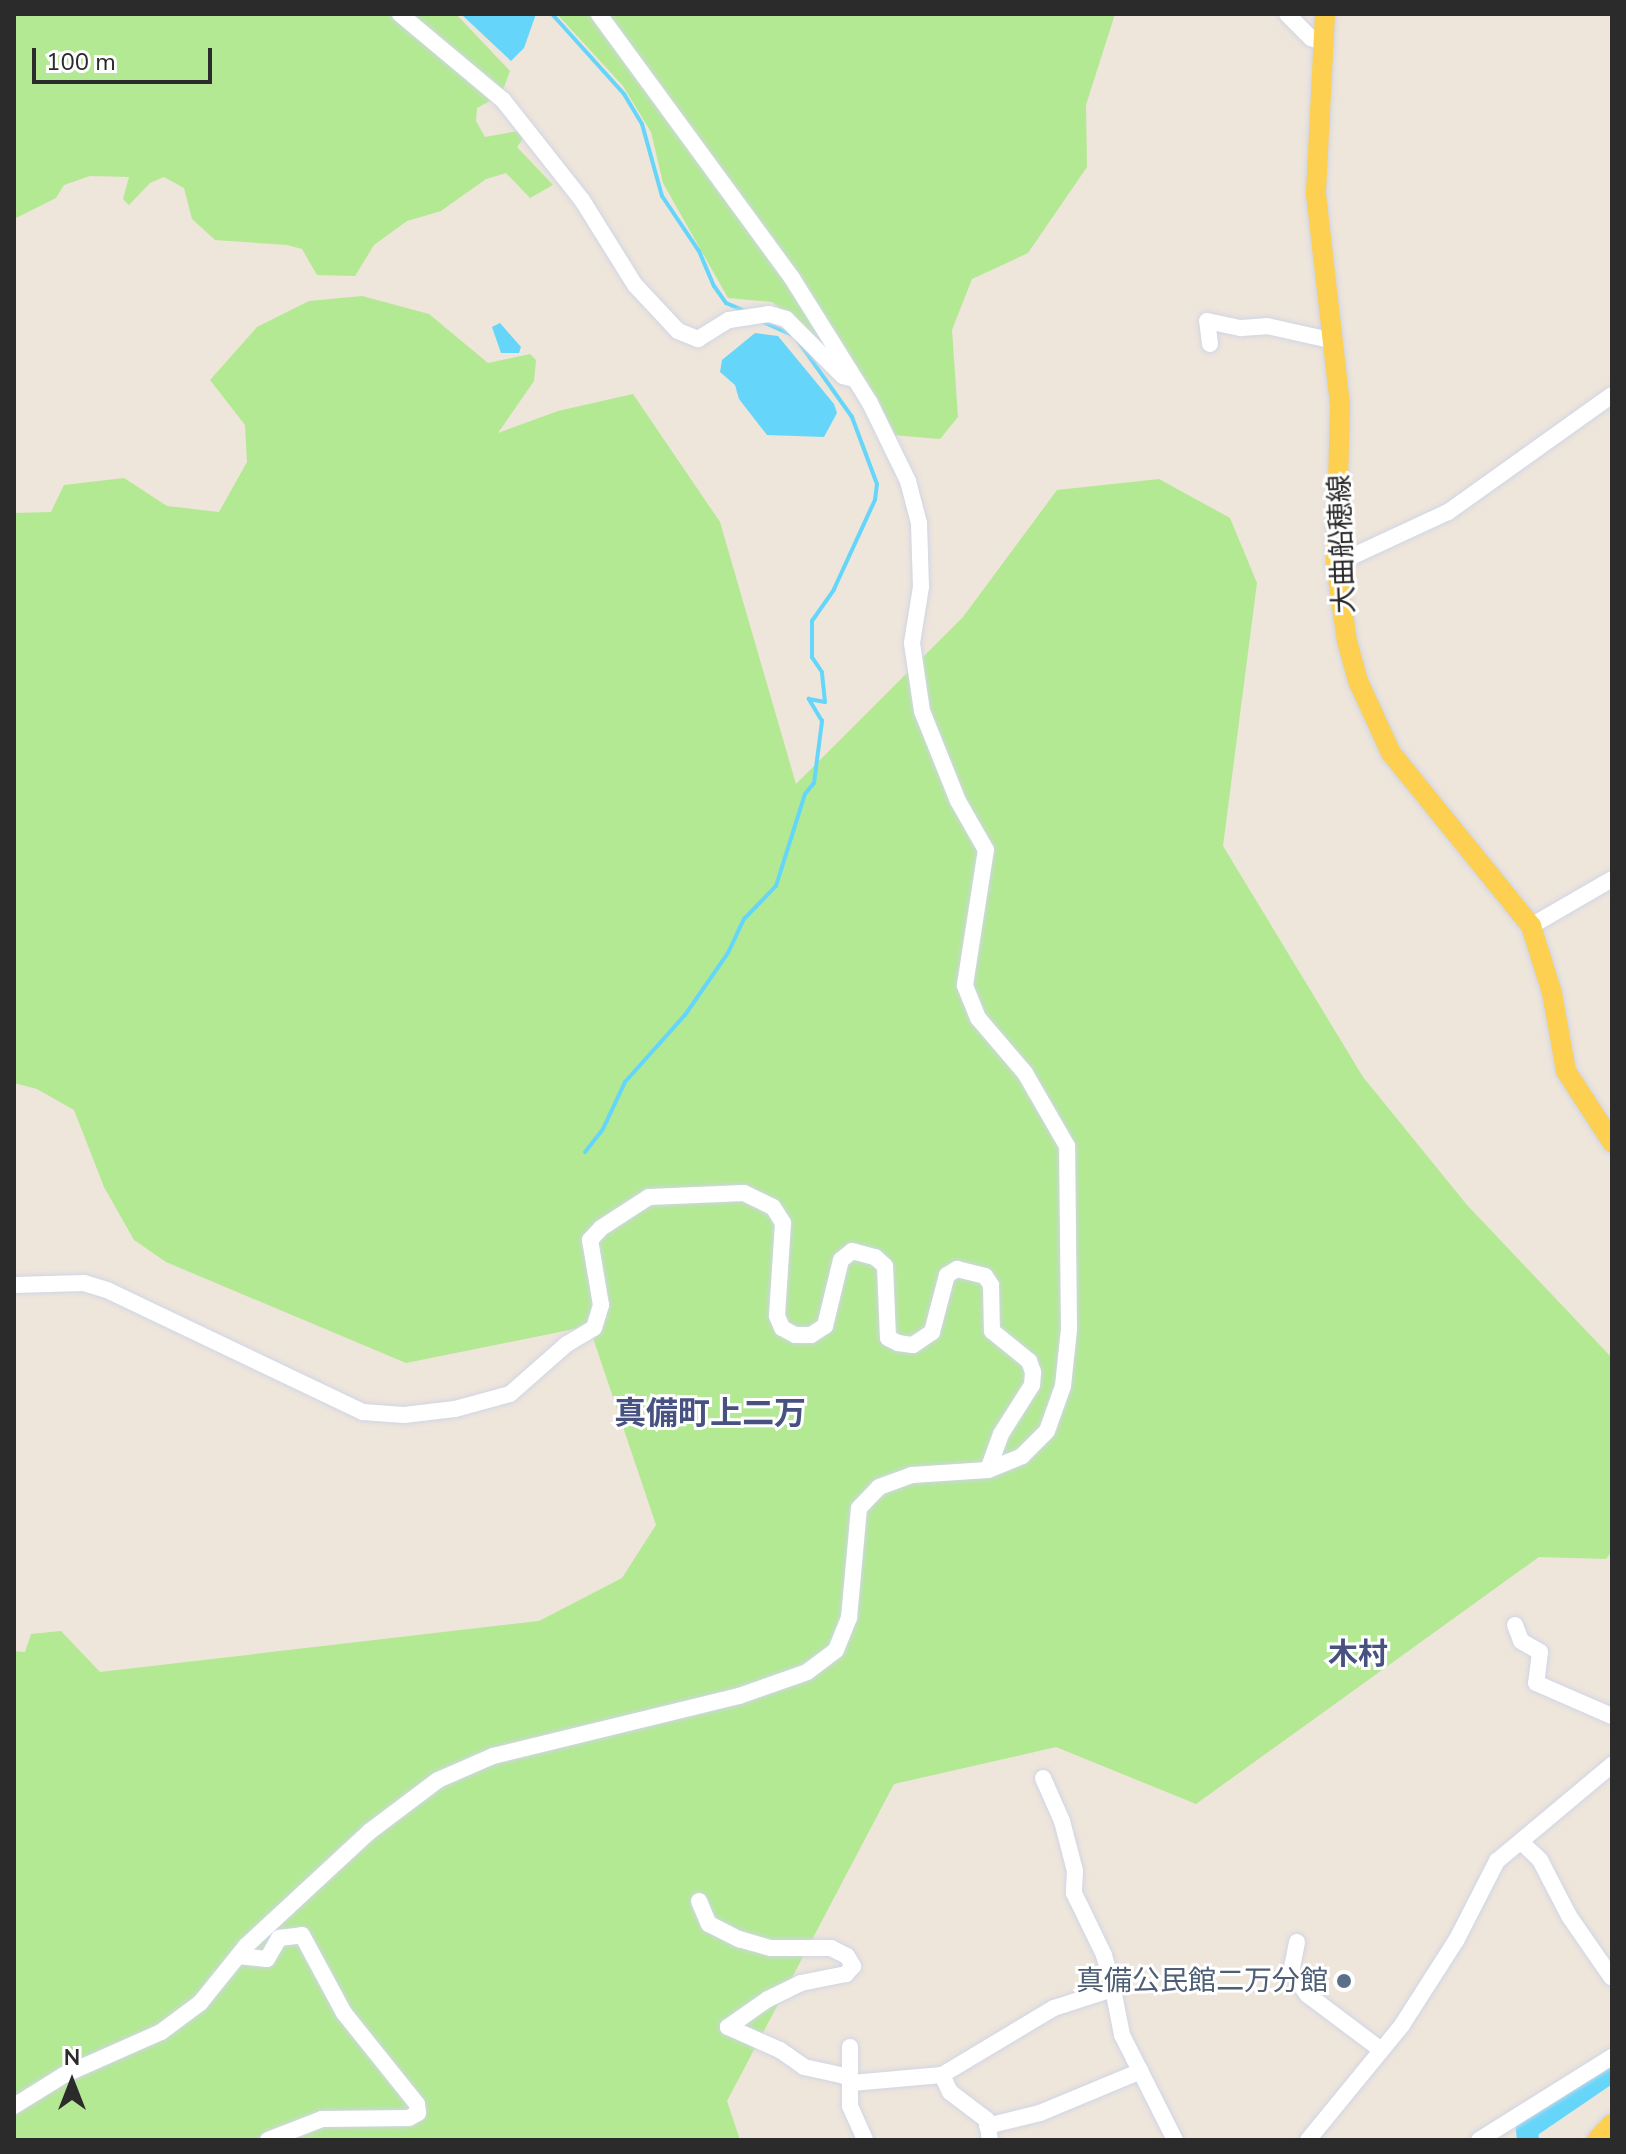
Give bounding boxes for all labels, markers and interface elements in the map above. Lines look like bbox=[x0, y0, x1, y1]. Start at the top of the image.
scale bar bbox=[36, 32, 216, 82]
text: 100 m bbox=[46, 46, 116, 78]
street label: 大曲船穂線 bbox=[1323, 473, 1361, 615]
district label: 真備町上二万 bbox=[614, 1395, 806, 1433]
district label: 木村 bbox=[1328, 1637, 1388, 1673]
place label: 真備公民館二万分館 bbox=[1076, 1964, 1328, 1998]
marker: 真備公民館二万分館 bbox=[1335, 1972, 1353, 1990]
north arrow bbox=[32, 2042, 112, 2122]
text: N bbox=[64, 2043, 80, 2073]

